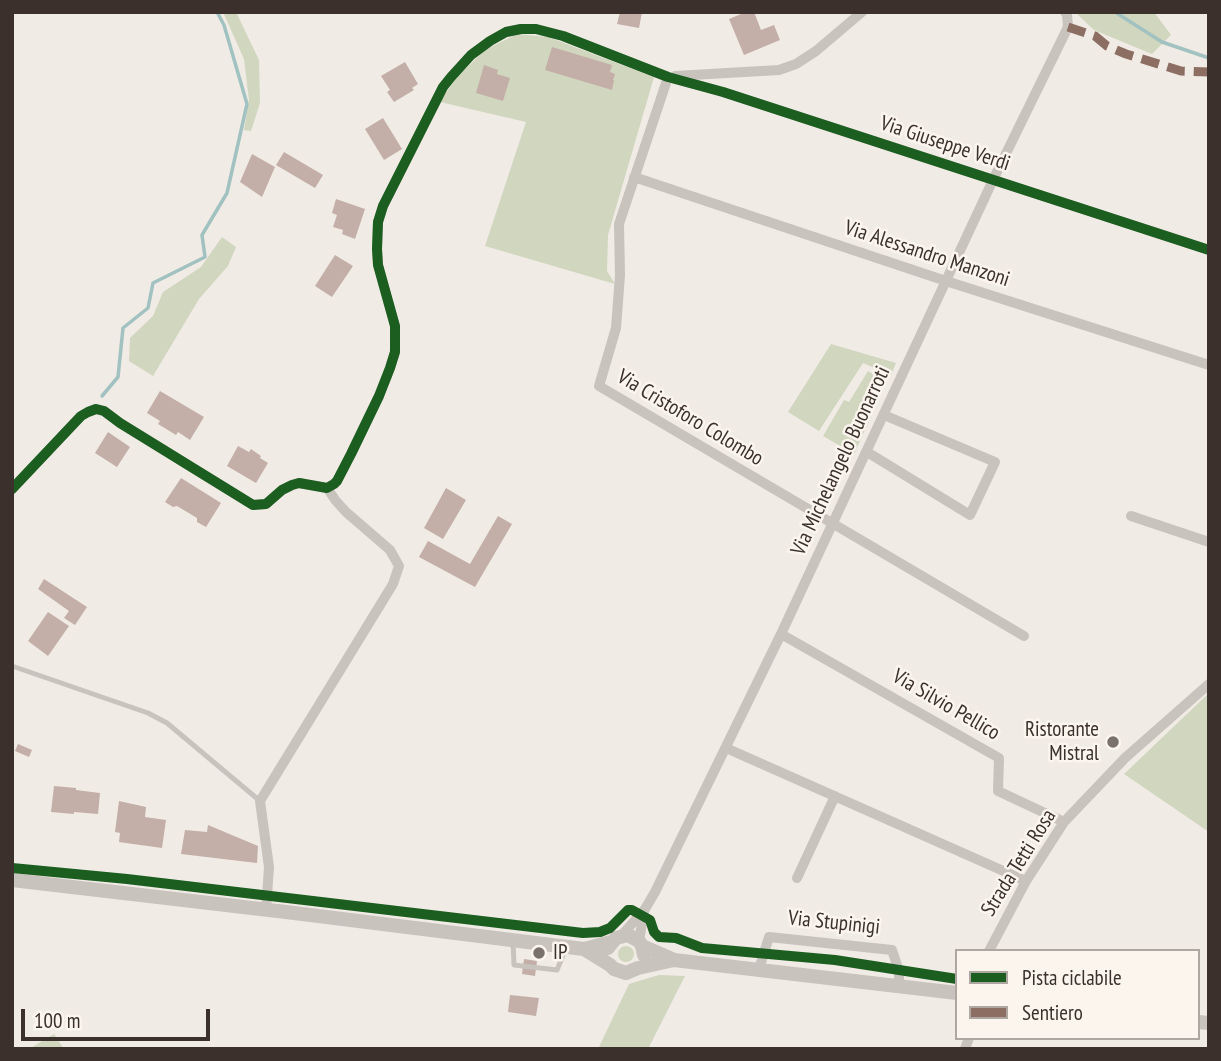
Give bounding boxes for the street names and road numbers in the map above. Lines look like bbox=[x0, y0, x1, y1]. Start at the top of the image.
street label: Via Giuseppe Verdi bbox=[877, 111, 1013, 177]
street label: Via Alessandro Manzoni bbox=[841, 215, 1013, 293]
street label: Via Michelangelo Buonarroti bbox=[786, 362, 896, 560]
street label: Via Cristoforo Colombo bbox=[612, 364, 768, 472]
street label: Via Silvio Pellico bbox=[888, 664, 1004, 746]
street label: Strada Tetti Rosa bbox=[976, 805, 1062, 921]
street label: Via Stupinigi bbox=[787, 906, 881, 940]

